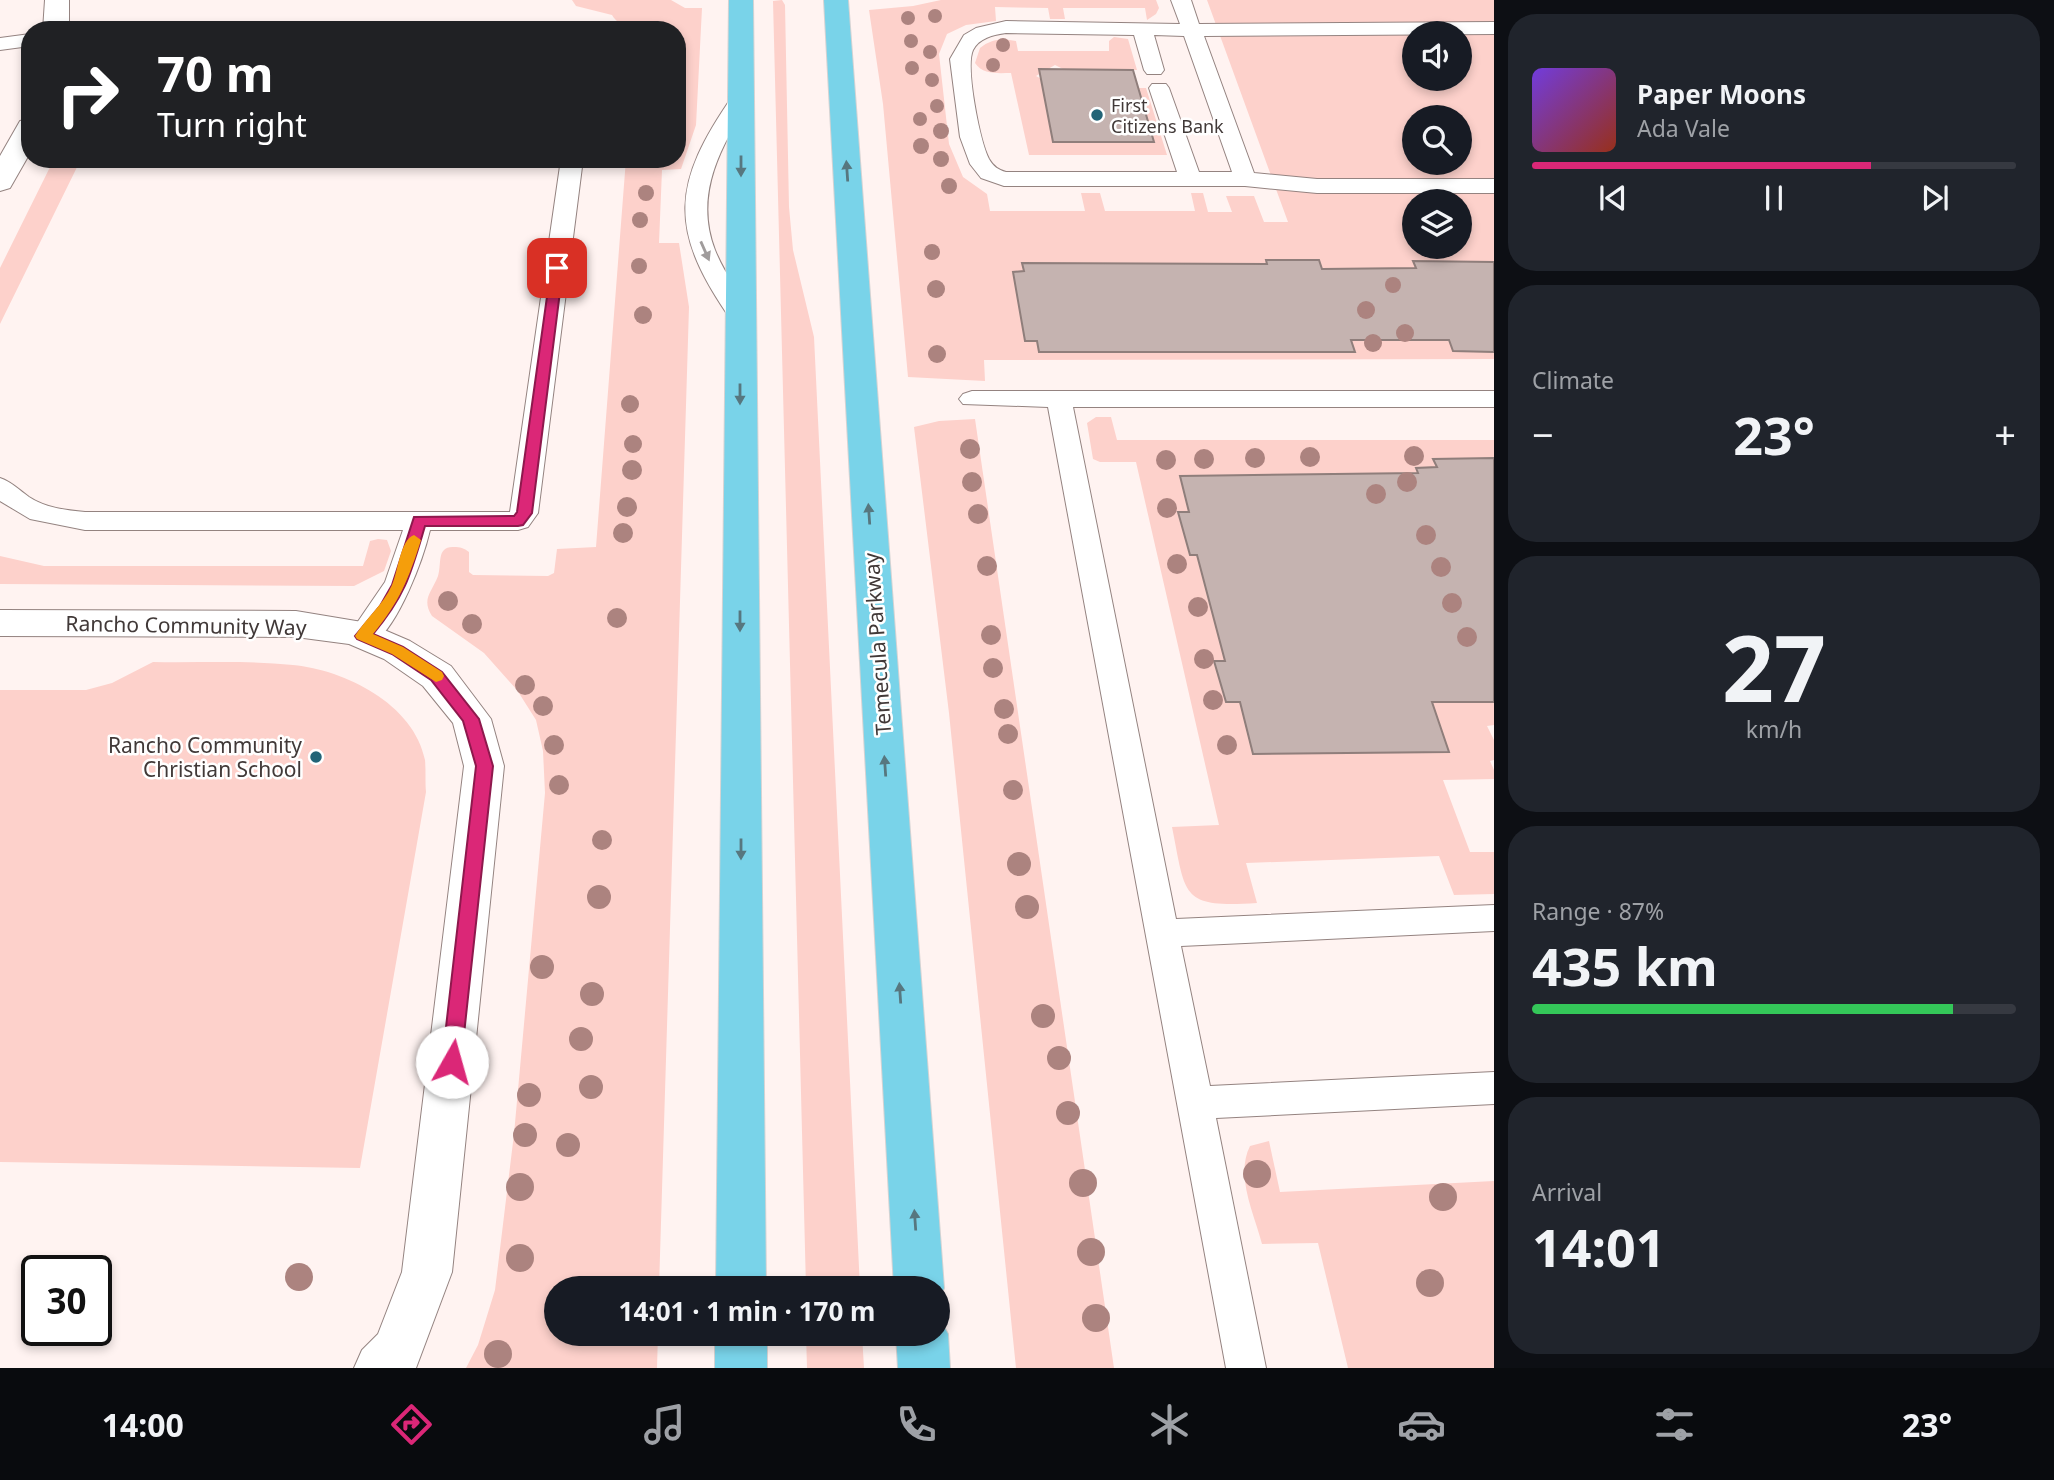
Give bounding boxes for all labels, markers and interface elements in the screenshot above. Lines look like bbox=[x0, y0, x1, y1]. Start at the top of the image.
map controls bbox=[1402, 21, 1472, 259]
button: sound bbox=[1402, 21, 1472, 91]
text: 70 m bbox=[157, 40, 274, 106]
icon: right bbox=[42, 49, 133, 140]
text: Paper Moons bbox=[1637, 76, 1806, 112]
place label: First Citizens Bank bbox=[1111, 93, 1224, 138]
text: Turn right bbox=[157, 103, 307, 146]
button: search bbox=[1402, 105, 1472, 175]
marker: First Citizens Bank bbox=[1089, 107, 1105, 123]
text: Ada Vale bbox=[1637, 112, 1730, 144]
one-way arrow bbox=[735, 155, 747, 177]
one-way arrow bbox=[841, 160, 852, 182]
icon: previous bbox=[1594, 179, 1632, 217]
icon: pause bbox=[1755, 179, 1793, 217]
icon: next bbox=[1916, 179, 1954, 217]
button: layers bbox=[1402, 189, 1472, 259]
pin bbox=[527, 238, 587, 298]
one-way arrow bbox=[699, 241, 711, 261]
icon: arrive bbox=[538, 249, 576, 287]
text: Climate bbox=[1532, 364, 1614, 396]
one-way arrow bbox=[734, 383, 746, 405]
text: 23° bbox=[1733, 399, 1815, 470]
text: − bbox=[1532, 408, 1554, 460]
text: + bbox=[1994, 408, 2016, 460]
one-way arrow bbox=[863, 503, 874, 525]
street label: Temecula Parkway bbox=[857, 552, 897, 736]
text: 27 bbox=[1722, 605, 1826, 729]
street label: Rancho Community Way bbox=[65, 609, 307, 641]
one-way arrow bbox=[735, 610, 746, 632]
text: km/h bbox=[1746, 713, 1802, 745]
place label: Rancho Community Christian School bbox=[108, 731, 302, 783]
marker: Rancho Community Christian School bbox=[308, 749, 324, 765]
one-way arrow bbox=[879, 755, 890, 777]
one-way arrow bbox=[735, 838, 747, 860]
text: Range · 87% bbox=[1532, 895, 1664, 927]
text: 435 km bbox=[1532, 930, 1718, 1001]
one-way arrow bbox=[894, 982, 905, 1004]
position arrow bbox=[415, 1025, 489, 1099]
text: Arrival bbox=[1532, 1176, 1602, 1208]
one-way arrow bbox=[909, 1209, 920, 1231]
text: 14:01 bbox=[1532, 1211, 1666, 1282]
speed limit sign: 30 bbox=[21, 1255, 112, 1346]
text: 14:01 · 1 min · 170 m bbox=[619, 1293, 875, 1329]
icon: directions bbox=[387, 1400, 436, 1449]
icon: music bbox=[640, 1400, 689, 1449]
icon: phone bbox=[892, 1400, 941, 1449]
icon: climate bbox=[1145, 1400, 1194, 1449]
icon: car bbox=[1397, 1400, 1446, 1449]
icon: filters bbox=[1650, 1400, 1699, 1449]
text: 14:00 bbox=[102, 1403, 184, 1446]
text: 23° bbox=[1902, 1403, 1952, 1446]

